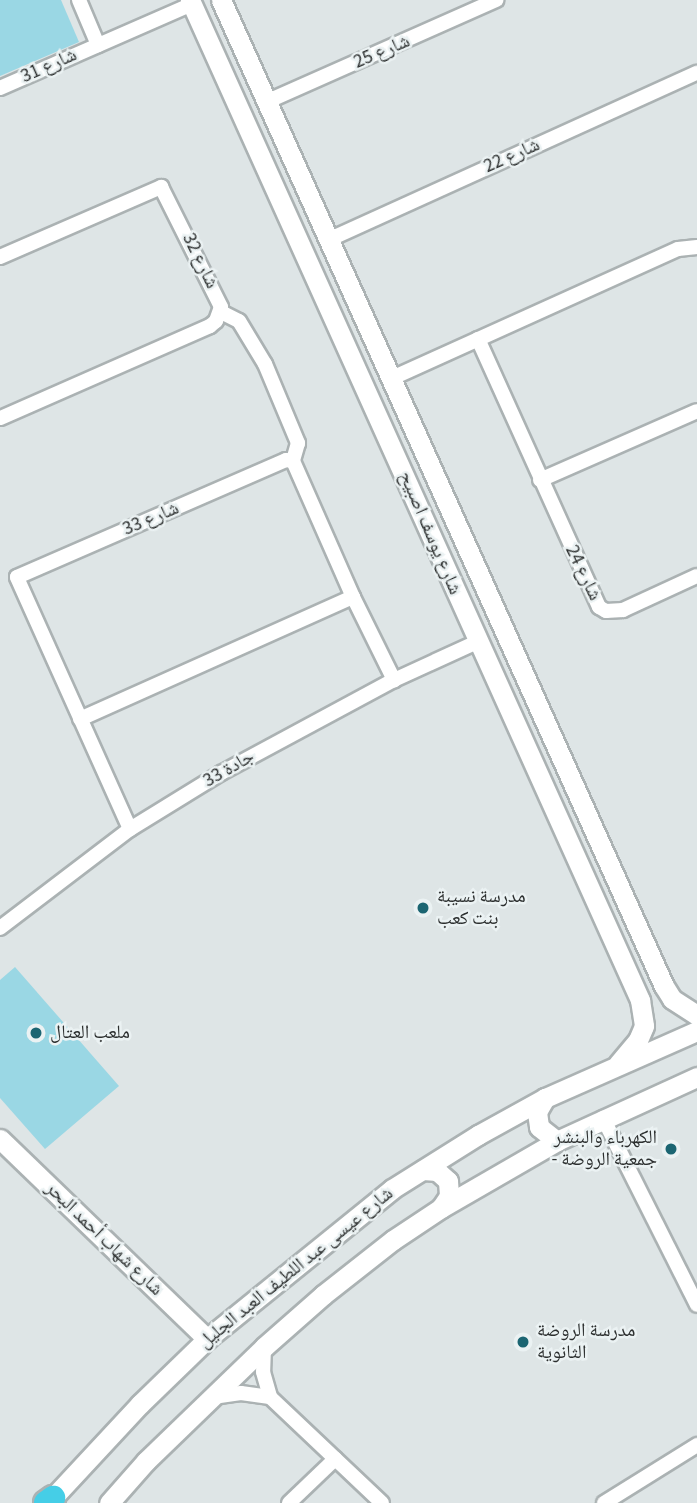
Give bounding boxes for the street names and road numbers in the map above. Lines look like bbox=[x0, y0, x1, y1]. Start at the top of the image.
street label: شارع 25 bbox=[350, 30, 414, 74]
street label: شارع 31 bbox=[18, 44, 80, 88]
street label: شارع 22 bbox=[481, 134, 543, 178]
street label: شارع 32 bbox=[177, 230, 223, 292]
street label: شارع يوسف اصبيح bbox=[394, 468, 466, 598]
street label: شارع 33 bbox=[119, 497, 183, 541]
street label: شارع 24 bbox=[560, 542, 606, 604]
street label: جادة 33 bbox=[199, 745, 259, 793]
street label: شارع شهاب أحمد البحر bbox=[40, 1177, 168, 1301]
street label: شارع عيسى عبد اللطيف العبد الجليل bbox=[194, 1182, 398, 1354]

